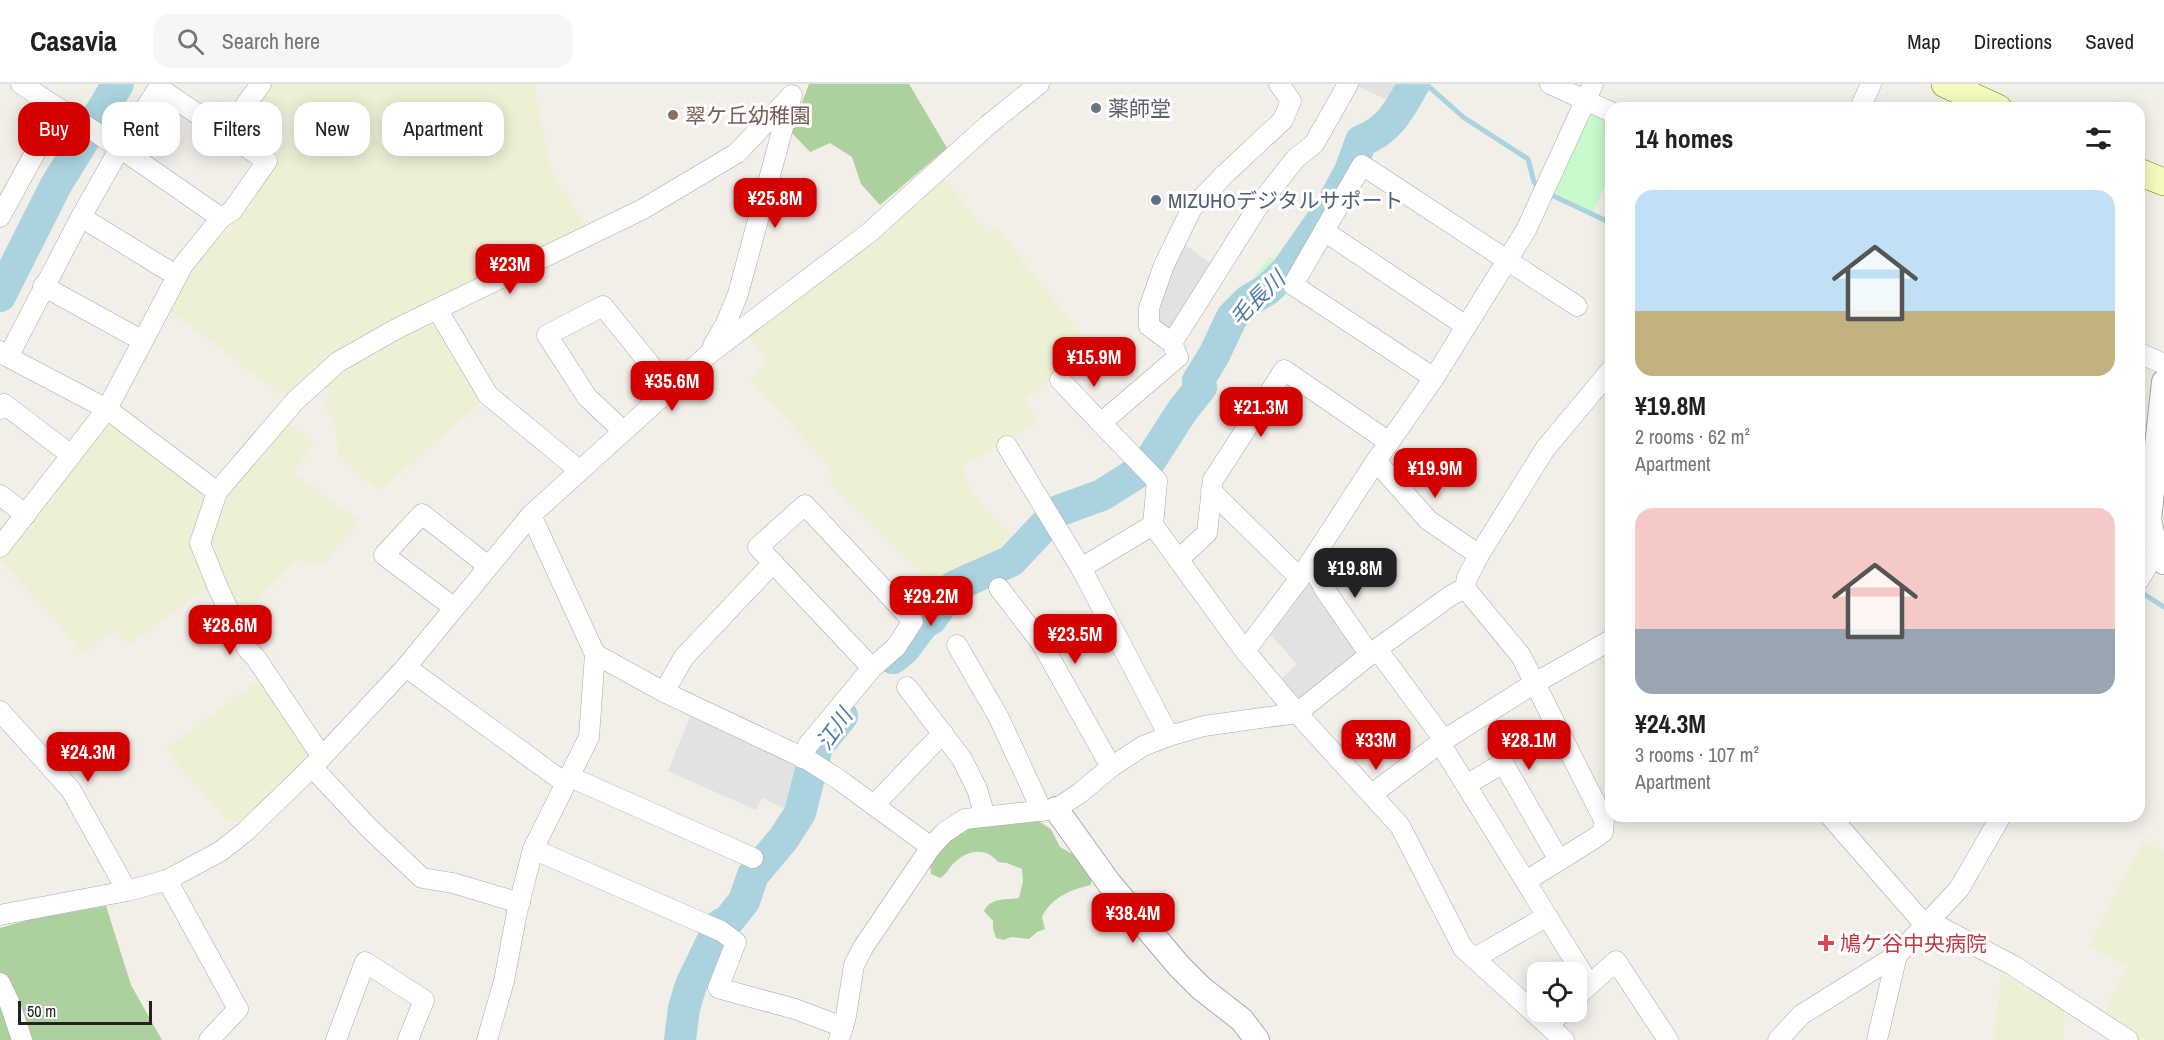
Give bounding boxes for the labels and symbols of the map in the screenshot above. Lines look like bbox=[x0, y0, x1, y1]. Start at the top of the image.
place label: 薬師堂 bbox=[1108, 94, 1171, 123]
place label: 翠ケ丘幼稚園 bbox=[685, 101, 811, 130]
marker: 薬師堂 bbox=[1089, 101, 1103, 115]
marker: 翠ケ丘幼稚園 bbox=[666, 108, 680, 122]
pin: ¥25.8M bbox=[726, 178, 824, 229]
place label: MIZUHOデジタルサポート bbox=[1168, 186, 1404, 215]
marker: MIZUHOデジタルサポート bbox=[1149, 193, 1163, 207]
pin: ¥23M bbox=[474, 244, 546, 295]
water label: 毛長川 bbox=[1223, 263, 1293, 332]
pin: ¥15.9M bbox=[1045, 337, 1143, 388]
pin: ¥35.6M bbox=[623, 361, 721, 412]
pin: ¥21.3M bbox=[1212, 387, 1310, 438]
pin: ¥19.9M bbox=[1386, 448, 1484, 499]
pin: ¥19.8M bbox=[1306, 548, 1404, 599]
pin: ¥29.2M bbox=[882, 576, 980, 627]
pin: ¥28.6M bbox=[181, 605, 279, 656]
pin: ¥23.5M bbox=[1026, 614, 1124, 665]
water label: 江川 bbox=[809, 701, 860, 756]
pin: ¥33M bbox=[1340, 720, 1412, 771]
pin: ¥28.1M bbox=[1480, 720, 1578, 771]
pin: ¥24.3M bbox=[39, 732, 137, 783]
pin: ¥38.4M bbox=[1084, 893, 1182, 944]
place label: 鳩ケ谷中央病院 bbox=[1840, 929, 1987, 958]
marker: 鳩ケ谷中央病院 bbox=[1817, 934, 1835, 952]
scale bar bbox=[18, 998, 152, 1026]

